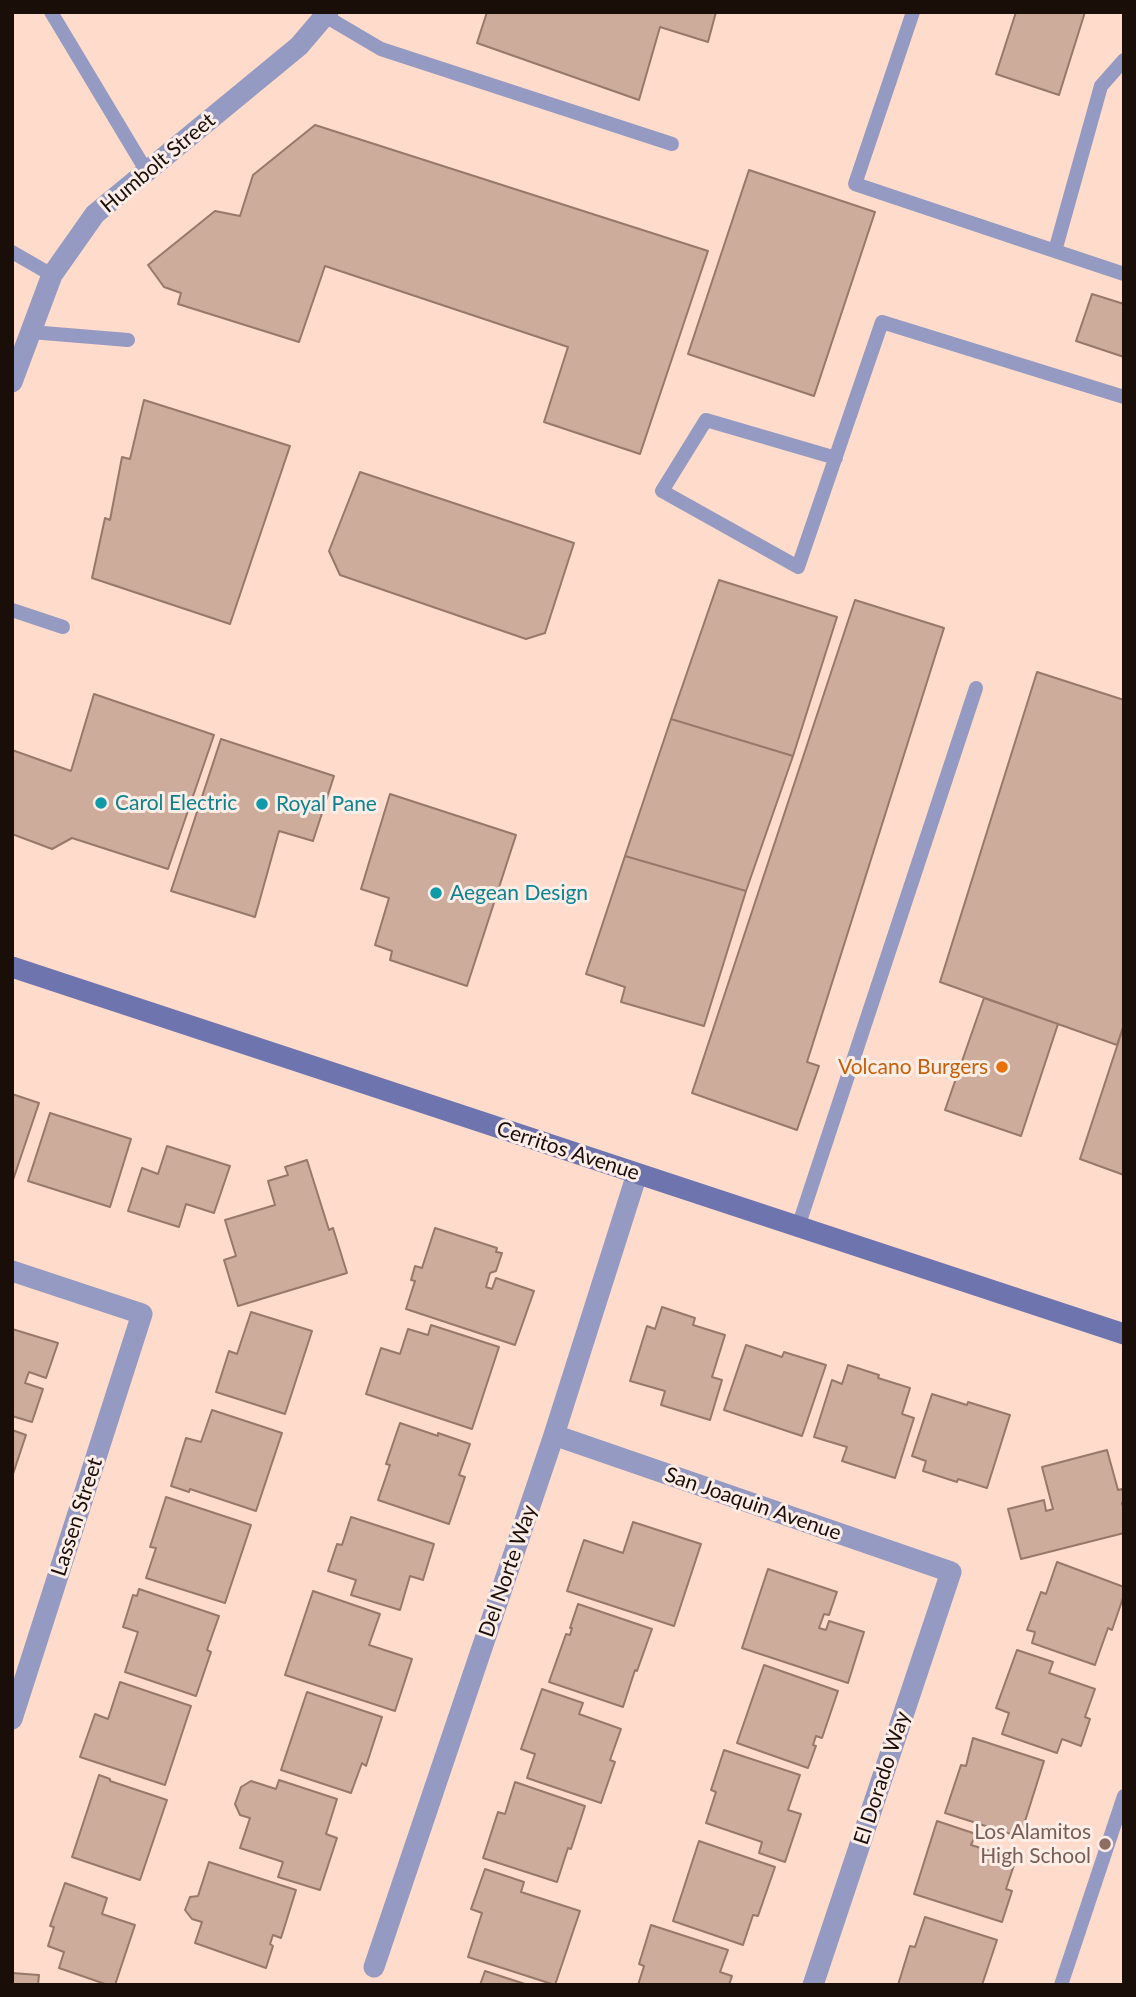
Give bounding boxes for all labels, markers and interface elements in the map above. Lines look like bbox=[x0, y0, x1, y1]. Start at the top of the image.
street label: Humbolt Street bbox=[96, 108, 220, 218]
place label: Carol Electric bbox=[115, 790, 237, 816]
place label: Royal Pane bbox=[276, 791, 377, 817]
marker: Carol Electric bbox=[93, 795, 109, 811]
marker: Royal Pane bbox=[254, 796, 270, 812]
place label: Aegean Design bbox=[450, 880, 588, 906]
marker: Aegean Design bbox=[428, 885, 444, 901]
place label: Volcano Burgers bbox=[838, 1054, 988, 1080]
marker: Volcano Burgers bbox=[994, 1059, 1010, 1075]
street label: Cerritos Avenue bbox=[493, 1116, 643, 1186]
street label: Lassen Street bbox=[46, 1455, 108, 1579]
street label: San Joaquin Avenue bbox=[662, 1462, 844, 1546]
street label: Del Norte Way bbox=[474, 1502, 542, 1640]
street label: El Dorado Way bbox=[849, 1708, 915, 1848]
place label: Los Alamitos High School bbox=[974, 1819, 1091, 1869]
marker: Los Alamitos High School bbox=[1097, 1836, 1113, 1852]

